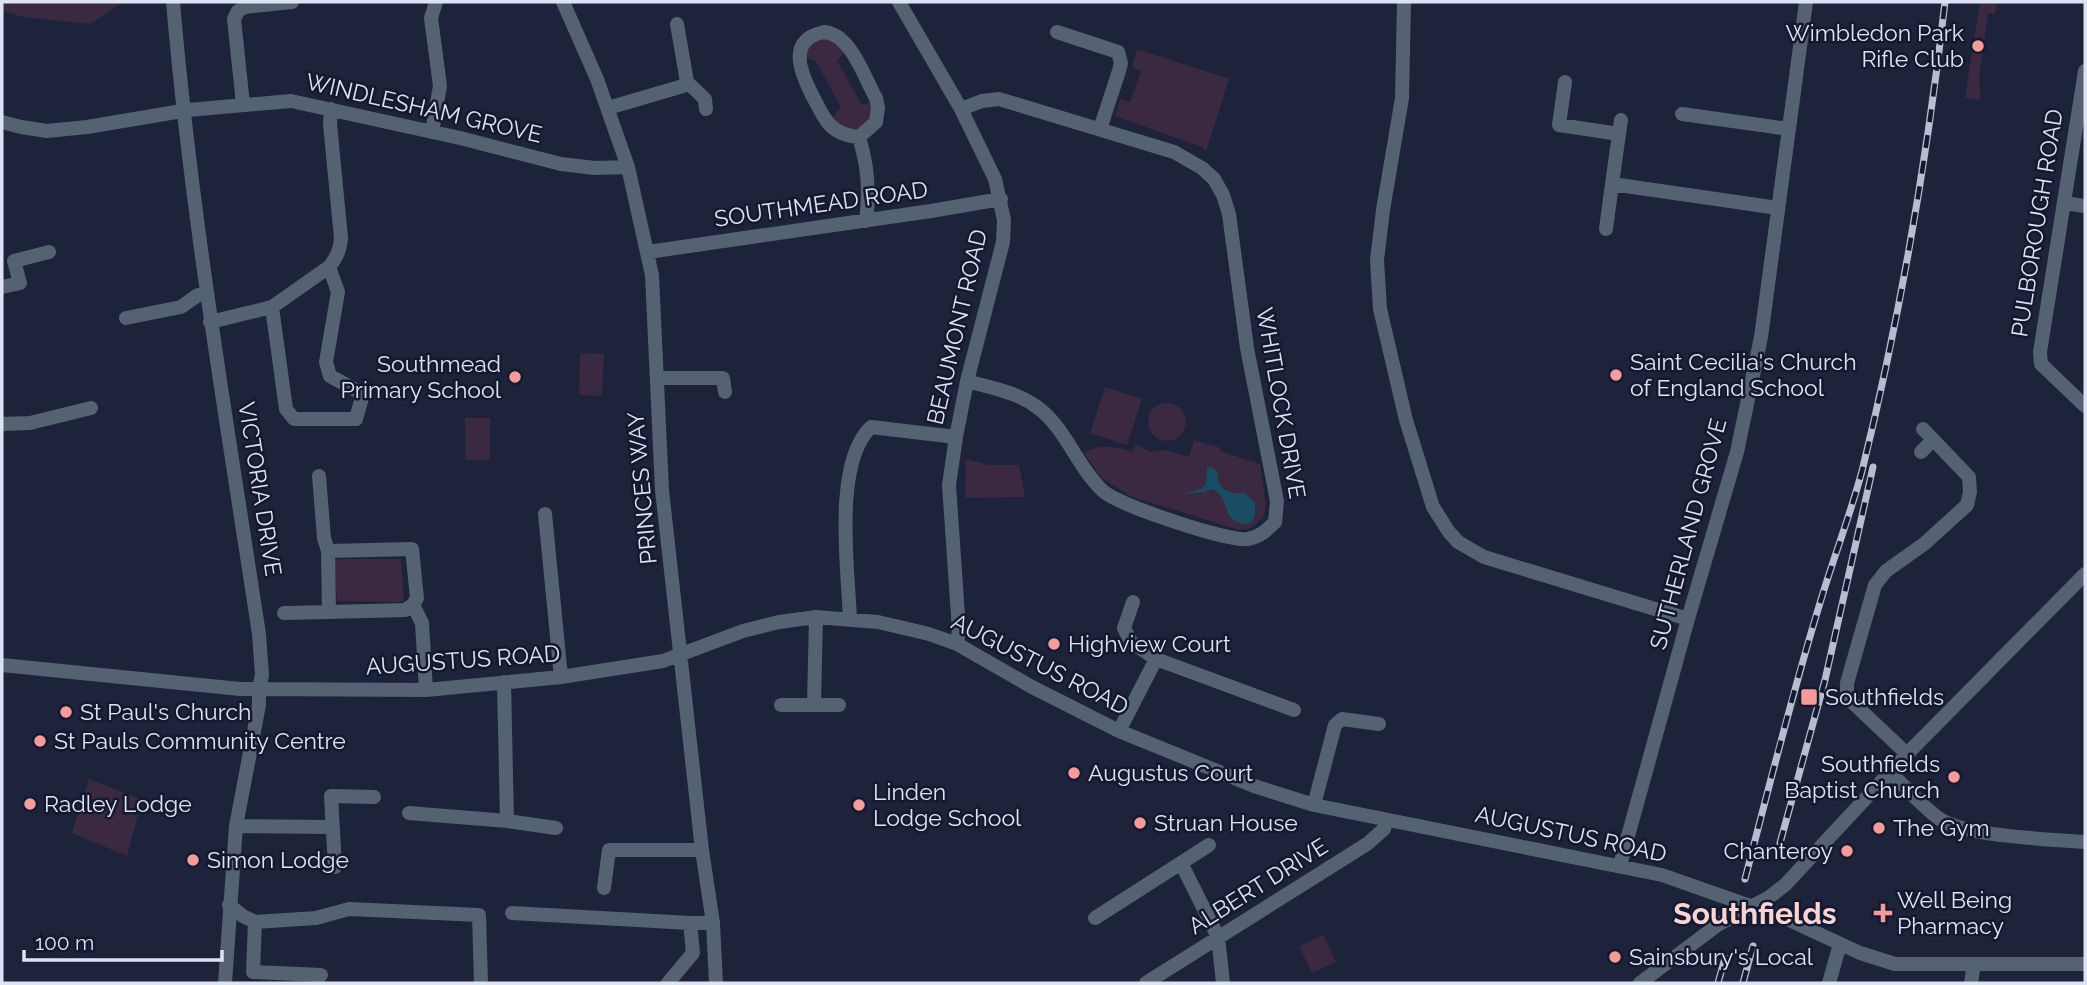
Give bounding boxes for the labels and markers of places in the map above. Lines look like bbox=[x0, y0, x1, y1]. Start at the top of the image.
place label: Wimbledon Park Rifle Club bbox=[1786, 19, 1964, 72]
marker: Wimbledon Park Rifle Club bbox=[1970, 38, 1986, 54]
place label: Saint Cecilia's Church of England School bbox=[1630, 348, 1857, 401]
place label: Southmead Primary School bbox=[341, 350, 502, 403]
marker: Saint Cecilia's Church of England School bbox=[1608, 367, 1624, 383]
marker: Southmead Primary School bbox=[507, 369, 523, 385]
place label: Highview Court bbox=[1068, 630, 1231, 657]
marker: Highview Court bbox=[1046, 636, 1062, 652]
place label: Southfields bbox=[1825, 683, 1944, 710]
marker: Southfields bbox=[1799, 687, 1819, 707]
place label: St Paul's Church bbox=[80, 698, 252, 725]
marker: St Paul's Church bbox=[58, 704, 74, 720]
place label: St Pauls Community Centre bbox=[54, 727, 346, 754]
marker: St Pauls Community Centre bbox=[32, 733, 48, 749]
place label: Southfields Baptist Church bbox=[1784, 750, 1940, 803]
place label: Augustus Court bbox=[1088, 759, 1253, 786]
marker: Augustus Court bbox=[1066, 765, 1082, 781]
marker: Southfields Baptist Church bbox=[1946, 769, 1962, 785]
place label: Linden Lodge School bbox=[873, 778, 1022, 831]
place label: Radley Lodge bbox=[44, 790, 192, 817]
marker: Radley Lodge bbox=[22, 796, 38, 812]
marker: Linden Lodge School bbox=[851, 797, 867, 813]
place label: Struan House bbox=[1154, 809, 1298, 836]
place label: The Gym bbox=[1893, 814, 1990, 841]
marker: Struan House bbox=[1132, 815, 1148, 831]
marker: The Gym bbox=[1871, 820, 1887, 836]
place label: Chanteroy bbox=[1724, 837, 1833, 864]
marker: Chanteroy bbox=[1839, 843, 1855, 859]
place label: Simon Lodge bbox=[207, 846, 349, 873]
marker: Simon Lodge bbox=[185, 852, 201, 868]
place label: Well Being Pharmacy bbox=[1897, 886, 2012, 939]
marker: Well Being Pharmacy bbox=[1875, 905, 1891, 921]
place label: Sainsbury's Local bbox=[1629, 943, 1814, 970]
marker: Sainsbury's Local bbox=[1607, 949, 1623, 965]

